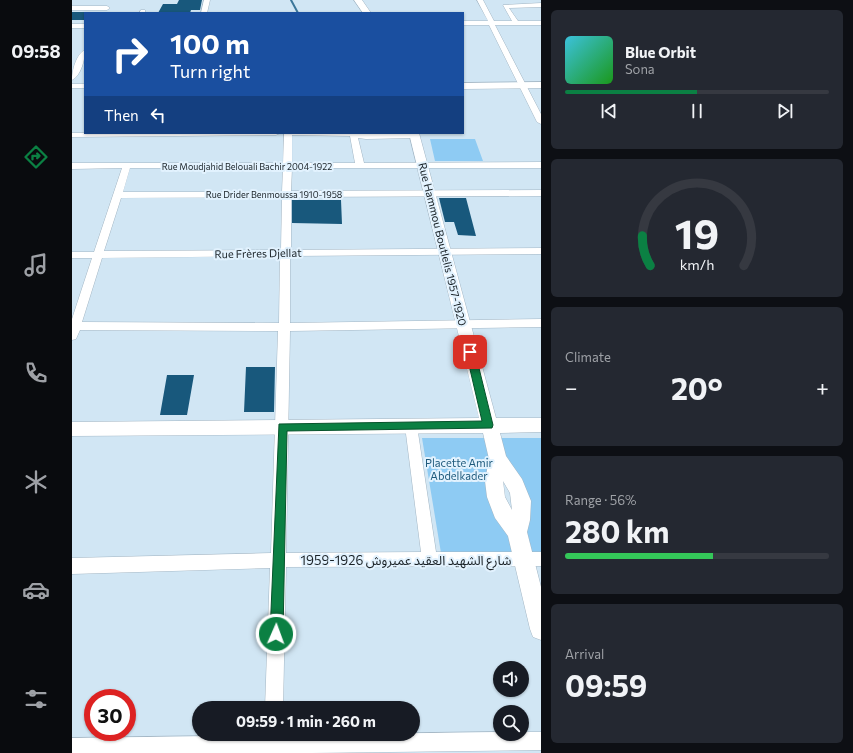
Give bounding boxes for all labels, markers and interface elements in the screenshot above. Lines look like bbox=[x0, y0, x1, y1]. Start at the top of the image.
text: 100 m bbox=[170, 26, 250, 60]
icon: right bbox=[104, 28, 156, 80]
text: 09:58 bbox=[11, 40, 61, 62]
text: Blue Orbit bbox=[625, 43, 696, 61]
text: Turn right bbox=[170, 60, 250, 82]
text: Sona bbox=[625, 61, 655, 77]
icon: previous bbox=[598, 100, 620, 122]
icon: pause bbox=[686, 100, 708, 122]
icon: next bbox=[774, 100, 796, 122]
icon: left bbox=[147, 104, 169, 126]
text: Then bbox=[104, 106, 139, 124]
icon: directions bbox=[22, 143, 50, 171]
street label: Rue Moudjahid Belouali Bachir 2004-1922 bbox=[162, 161, 332, 172]
street label: Rue Hammou Boutlelis 1957-1920 bbox=[416, 161, 470, 327]
street label: Rue Drider Benmoussa 1910-1958 bbox=[206, 189, 342, 200]
text: 19 bbox=[675, 207, 719, 258]
street label: Rue Frères Djellat bbox=[214, 246, 302, 260]
icon: music bbox=[22, 251, 50, 279]
text: km/h bbox=[680, 254, 714, 272]
pin bbox=[453, 335, 487, 369]
icon: arrive bbox=[459, 341, 481, 363]
text: Climate bbox=[565, 349, 611, 365]
icon: phone bbox=[22, 359, 50, 387]
text: 20° bbox=[671, 369, 723, 406]
text: − bbox=[565, 374, 578, 401]
text: + bbox=[816, 374, 829, 401]
park label: Placette Amir Abdelkader bbox=[425, 456, 494, 482]
icon: climate bbox=[22, 468, 50, 496]
text: Range · 56% bbox=[565, 492, 637, 508]
text: 280 km bbox=[565, 512, 670, 549]
street label: شارع الشهيد العقيد عميروش 1926-1959 bbox=[301, 552, 512, 571]
icon: car bbox=[22, 576, 50, 604]
position arrow bbox=[255, 613, 297, 655]
text: Arrival bbox=[565, 646, 604, 662]
map controls bbox=[493, 661, 529, 741]
button: sound bbox=[493, 661, 529, 697]
text: 09:59 bbox=[565, 666, 647, 703]
icon: filters bbox=[22, 685, 50, 713]
speed limit sign: 30 bbox=[84, 689, 136, 741]
button: search bbox=[493, 705, 529, 741]
text: 09:59 · 1 min · 260 m bbox=[236, 712, 376, 730]

